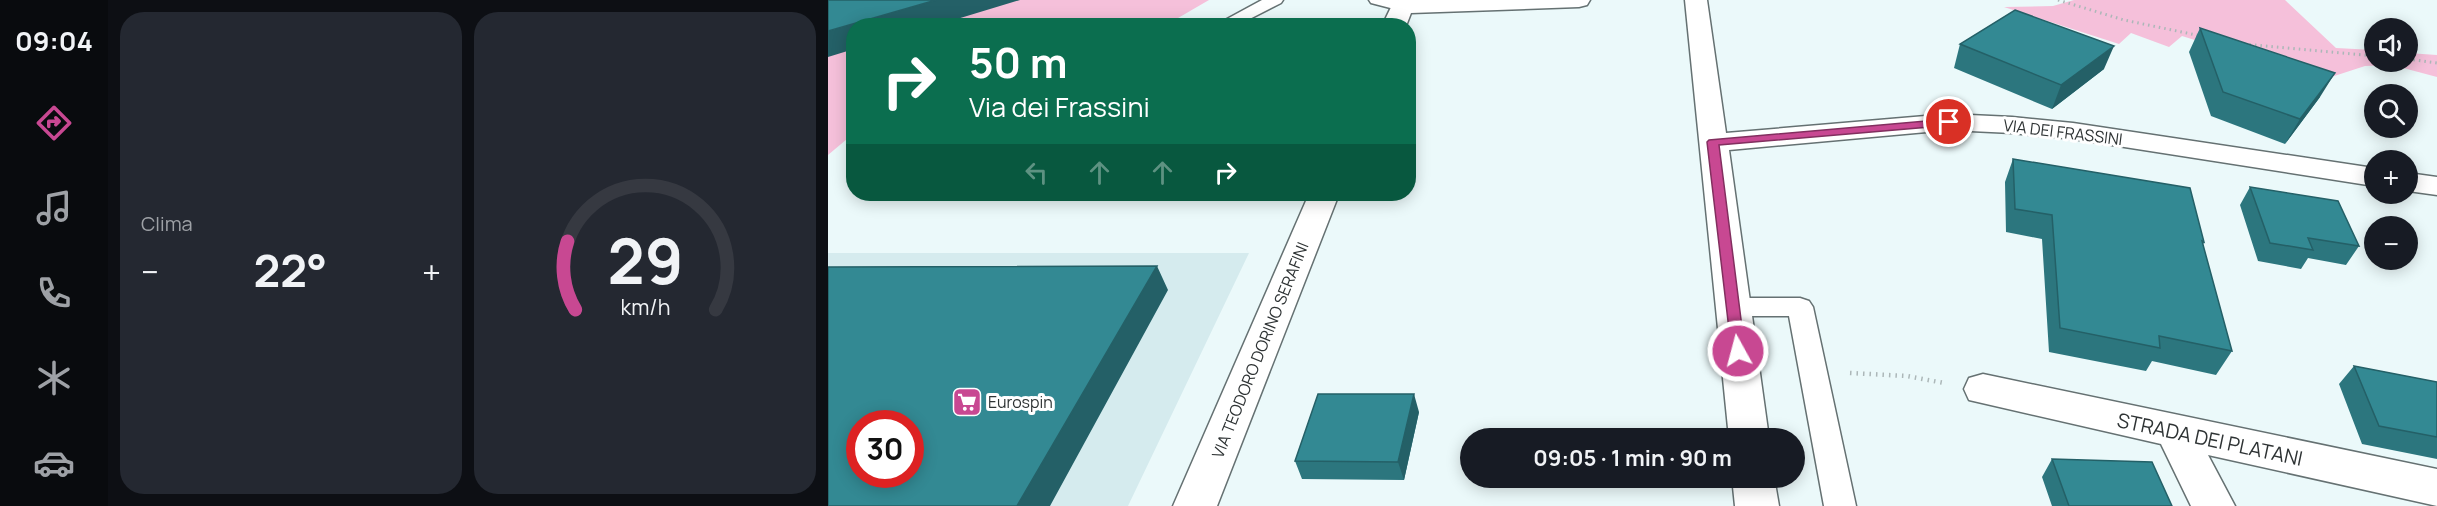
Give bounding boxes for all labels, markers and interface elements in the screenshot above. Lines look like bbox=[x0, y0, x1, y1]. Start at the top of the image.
map controls bbox=[2364, 18, 2418, 270]
button: sound bbox=[2364, 18, 2418, 72]
text: 09:04 bbox=[15, 22, 93, 59]
text: 50 m bbox=[969, 33, 1067, 91]
icon: right bbox=[870, 42, 948, 120]
button: search bbox=[2364, 84, 2418, 138]
text: Via dei Frassini bbox=[969, 88, 1150, 125]
pin bbox=[1923, 96, 1974, 147]
icon: directions bbox=[33, 102, 75, 144]
icon: arrive bbox=[1932, 105, 1965, 138]
street label: VIA DEI FRASSINI bbox=[2002, 114, 2124, 150]
button: + bbox=[2364, 150, 2418, 204]
icon: left bbox=[1020, 156, 1053, 189]
icon: ahead bbox=[1083, 156, 1116, 189]
icon: ahead bbox=[1146, 156, 1179, 189]
icon: right bbox=[1209, 156, 1242, 189]
icon: music bbox=[33, 187, 75, 229]
text: Clima bbox=[141, 210, 193, 237]
button: − bbox=[2364, 216, 2418, 270]
text: 29 bbox=[607, 217, 683, 303]
text: 22° bbox=[253, 239, 327, 301]
street label: VIA TEODORO DORINO SERAFINI bbox=[1206, 239, 1314, 461]
text: − bbox=[141, 249, 159, 294]
text: + bbox=[422, 249, 441, 294]
icon: phone bbox=[33, 272, 75, 314]
text: km/h bbox=[620, 292, 670, 321]
position arrow bbox=[1706, 319, 1770, 383]
icon: climate bbox=[33, 357, 75, 399]
supermarket icon: Eurospin bbox=[951, 386, 983, 418]
place label: Eurospin bbox=[988, 391, 1053, 413]
street label: STRADA DEI PLATANI bbox=[2115, 406, 2305, 472]
speed limit sign: 30 bbox=[846, 410, 924, 488]
icon: car bbox=[33, 442, 75, 484]
text: 09:05 · 1 min · 90 m bbox=[1533, 443, 1732, 473]

